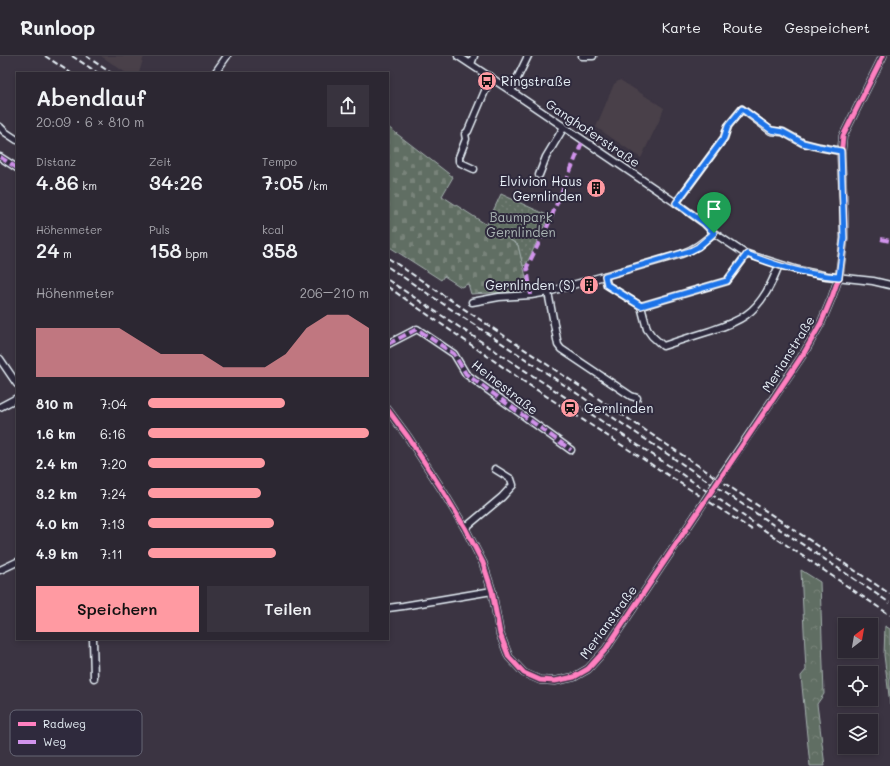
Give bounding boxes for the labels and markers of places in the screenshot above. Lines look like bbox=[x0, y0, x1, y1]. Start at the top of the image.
bus stop icon: Ringstraße bbox=[476, 70, 498, 92]
place label: Ringstraße bbox=[501, 72, 571, 89]
place label: Elvivion Haus Gernlinden bbox=[500, 172, 582, 204]
building icon: Elvivion Haus Gernlinden bbox=[585, 177, 607, 199]
pin bbox=[697, 192, 731, 233]
building icon: Gernlinden (S) bbox=[578, 274, 600, 296]
place label: Gernlinden (S) bbox=[485, 276, 575, 293]
station icon: Gernlinden bbox=[559, 397, 581, 419]
place label: Gernlinden bbox=[584, 399, 653, 416]

